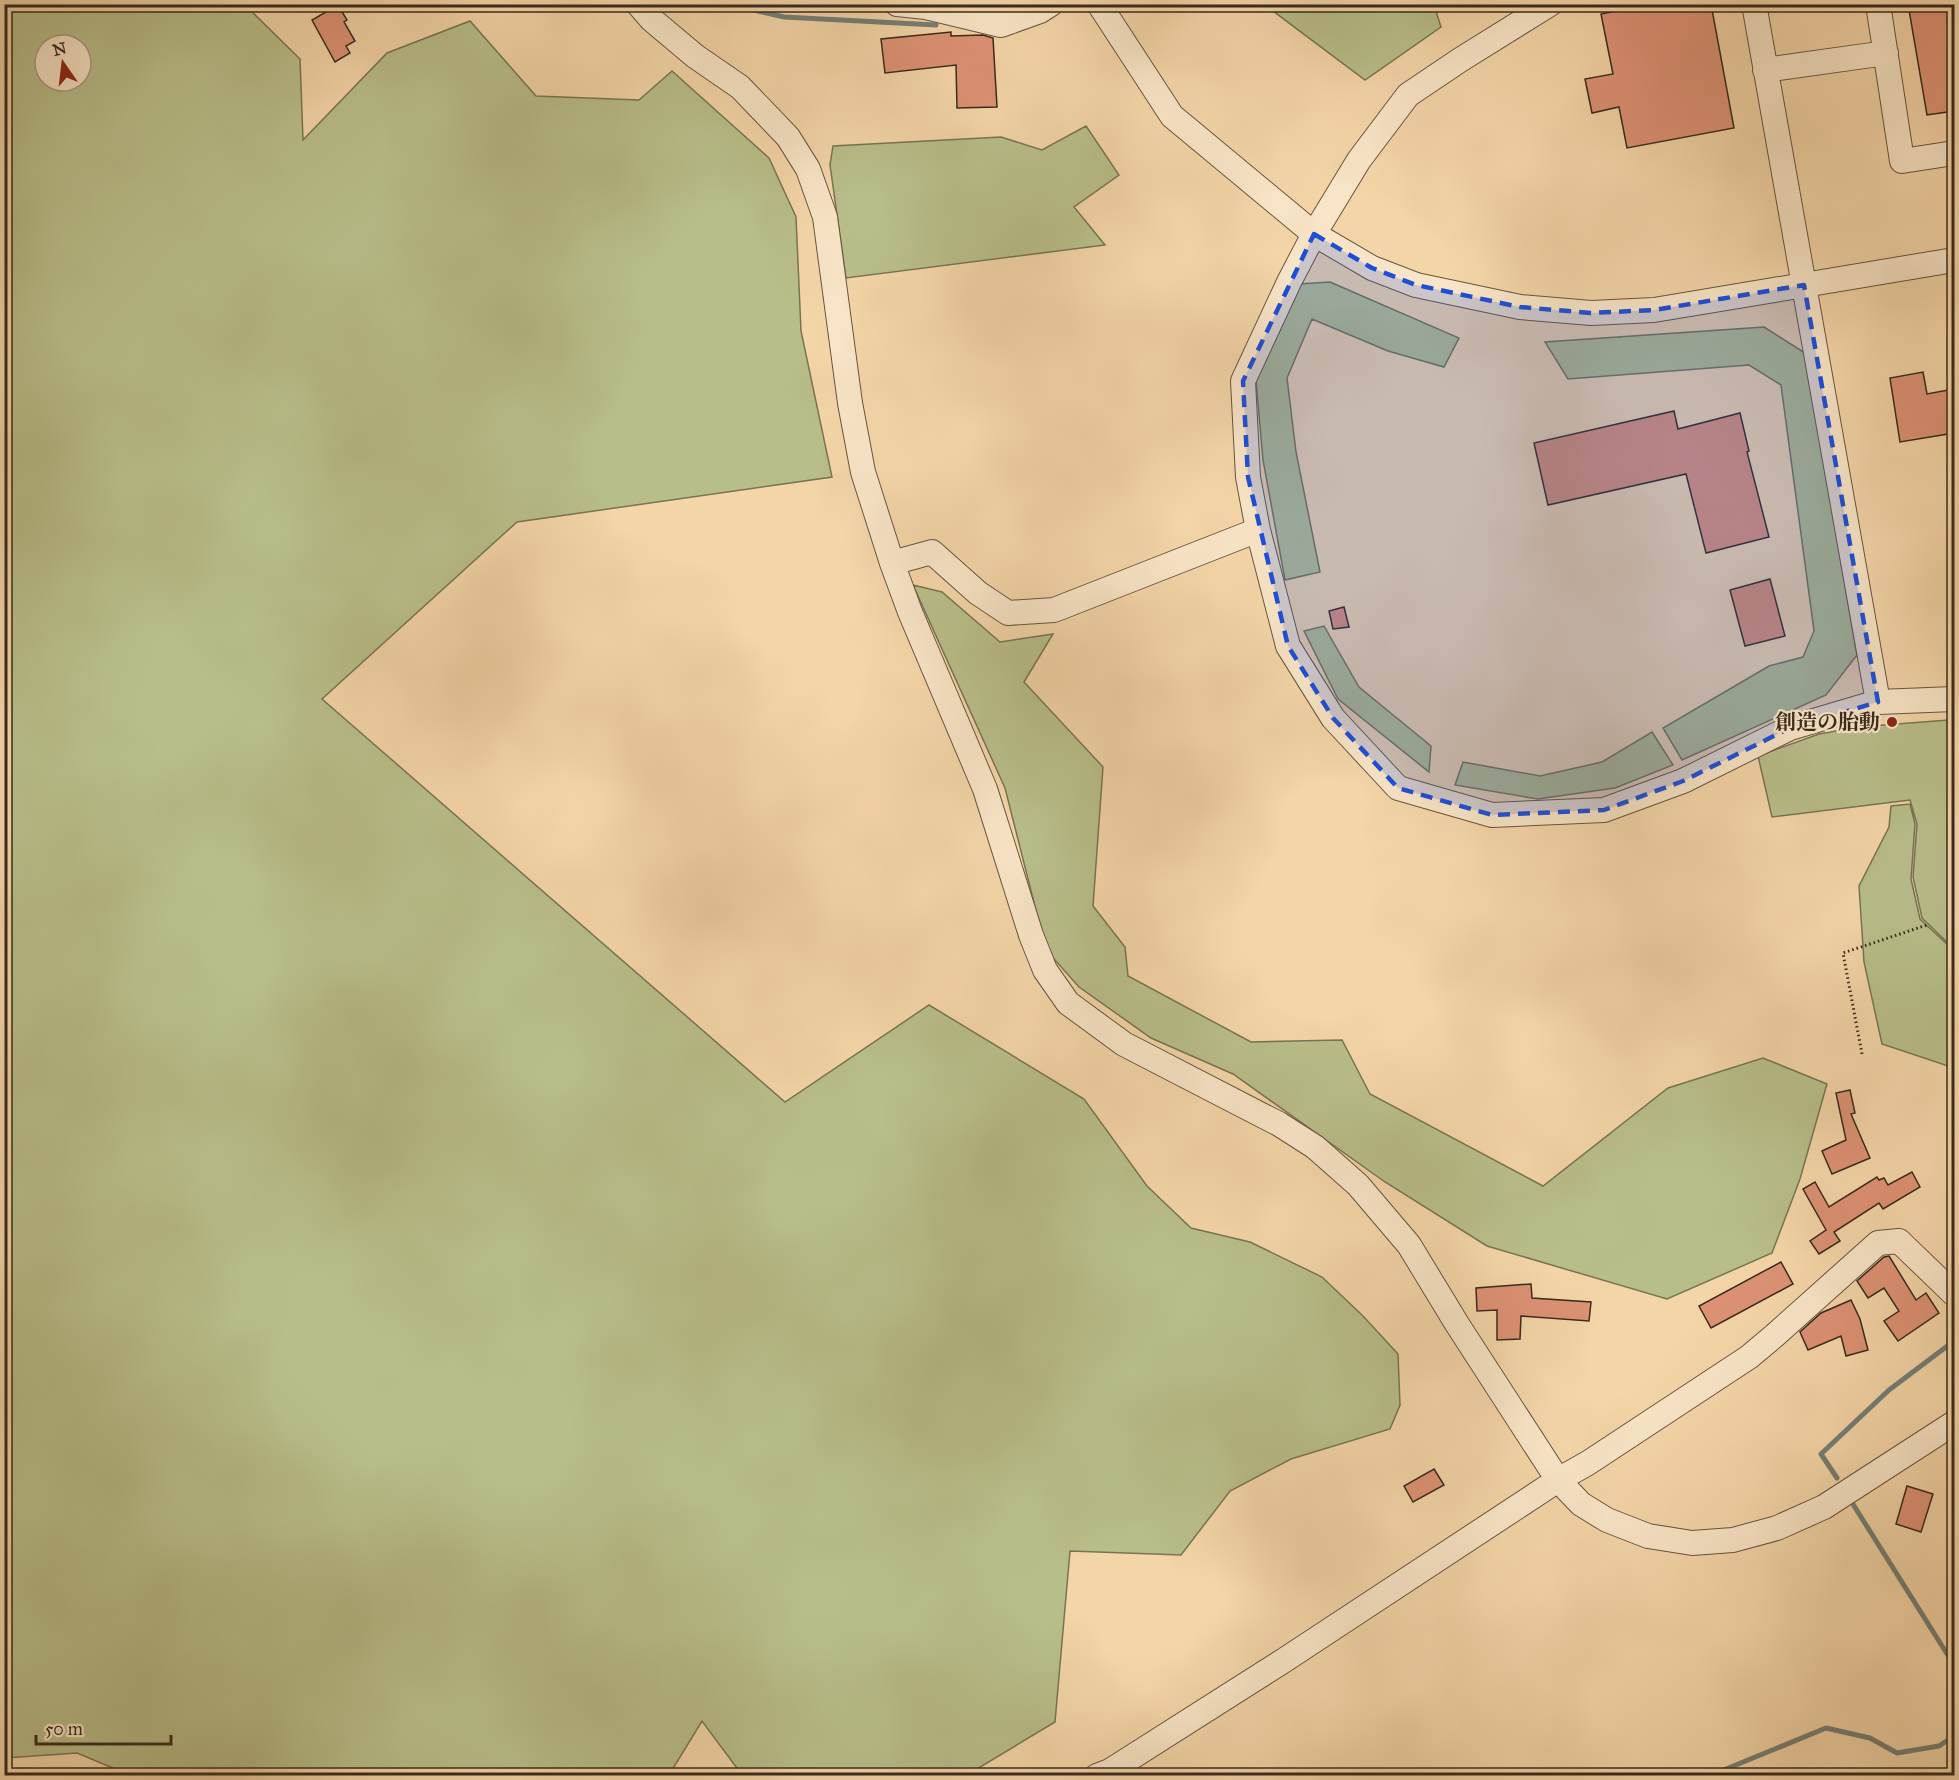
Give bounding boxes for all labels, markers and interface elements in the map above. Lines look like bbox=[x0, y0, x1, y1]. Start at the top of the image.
north arrow bbox=[33, 33, 93, 93]
text: N bbox=[51, 38, 69, 60]
place label: 創造の胎動 bbox=[1775, 709, 1880, 735]
marker: 創造の胎動 bbox=[1885, 715, 1899, 729]
scale bar bbox=[36, 1708, 171, 1746]
text: 50 m bbox=[45, 1718, 83, 1740]

